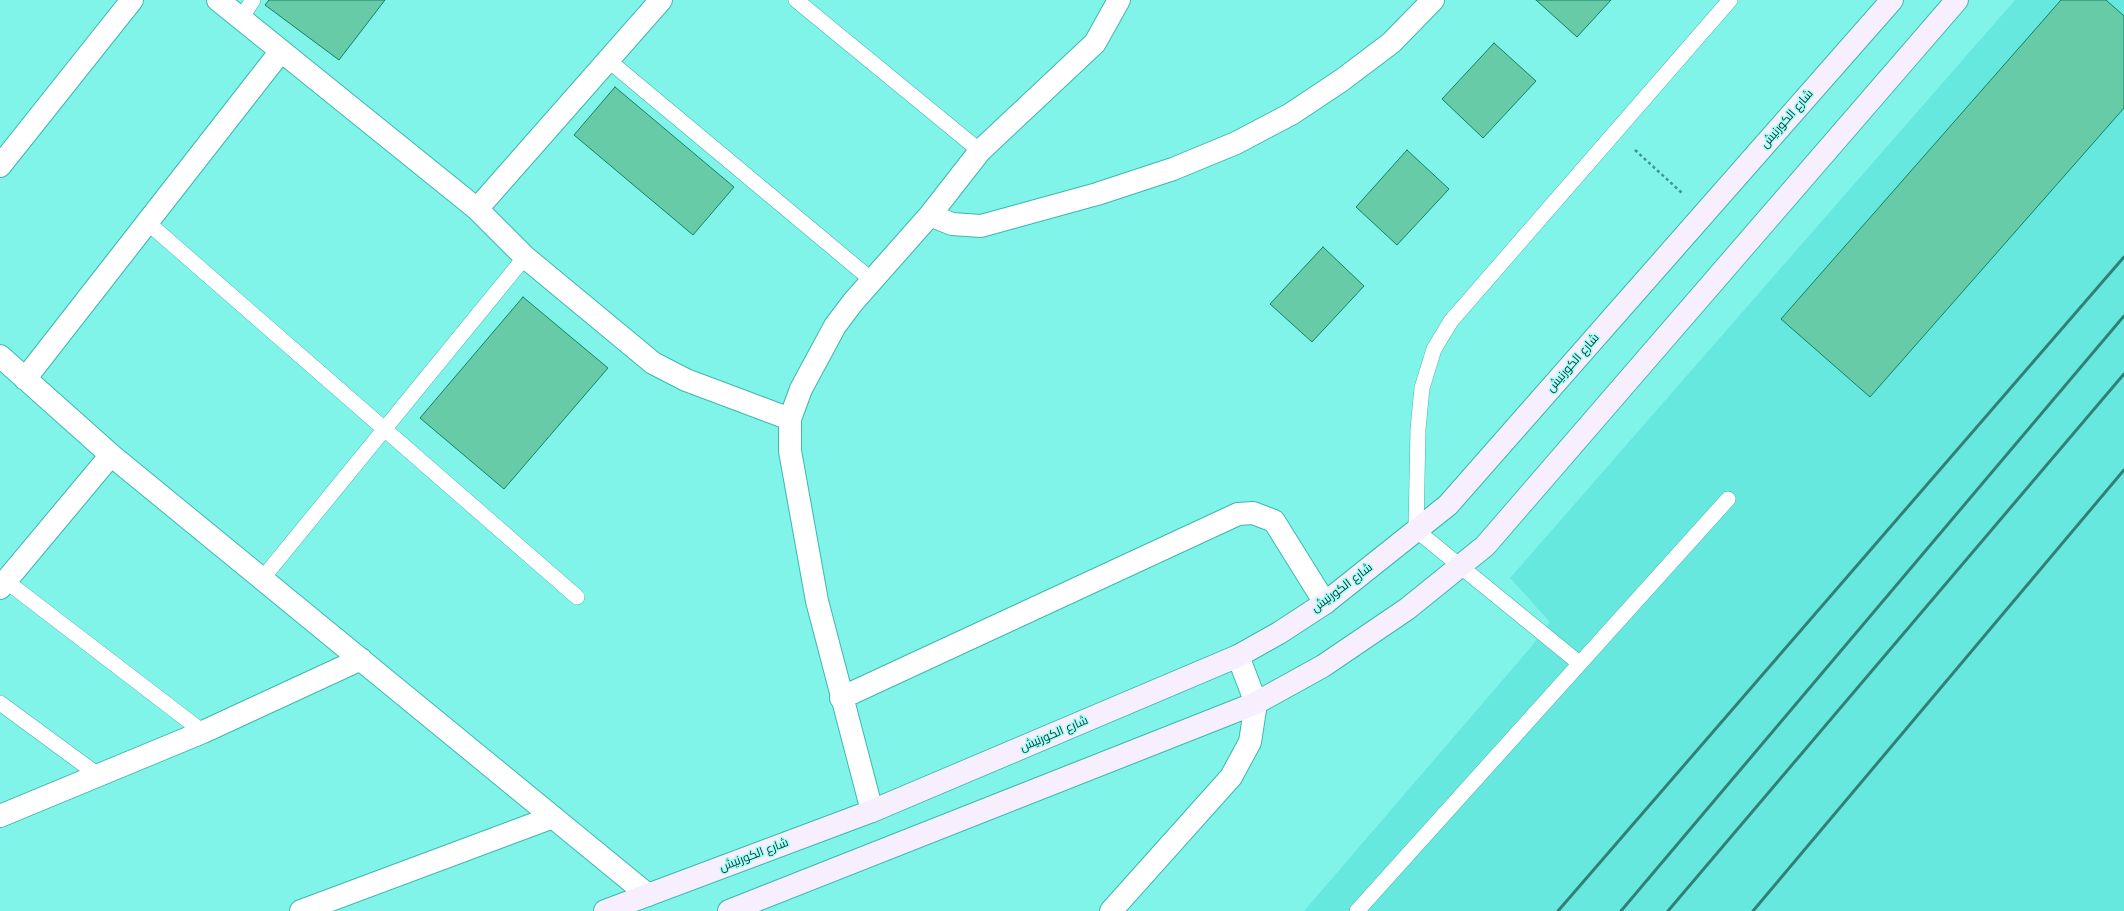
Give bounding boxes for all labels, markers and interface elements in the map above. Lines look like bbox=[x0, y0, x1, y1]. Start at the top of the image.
street label: شارع الكورنيش bbox=[1758, 87, 1816, 151]
street label: شارع الكورنيش bbox=[1544, 331, 1602, 395]
street label: شارع الكورنيش bbox=[1309, 560, 1375, 616]
street label: شارع الكورنيش bbox=[1018, 713, 1090, 755]
street label: شارع الكورنيش bbox=[718, 835, 790, 875]

